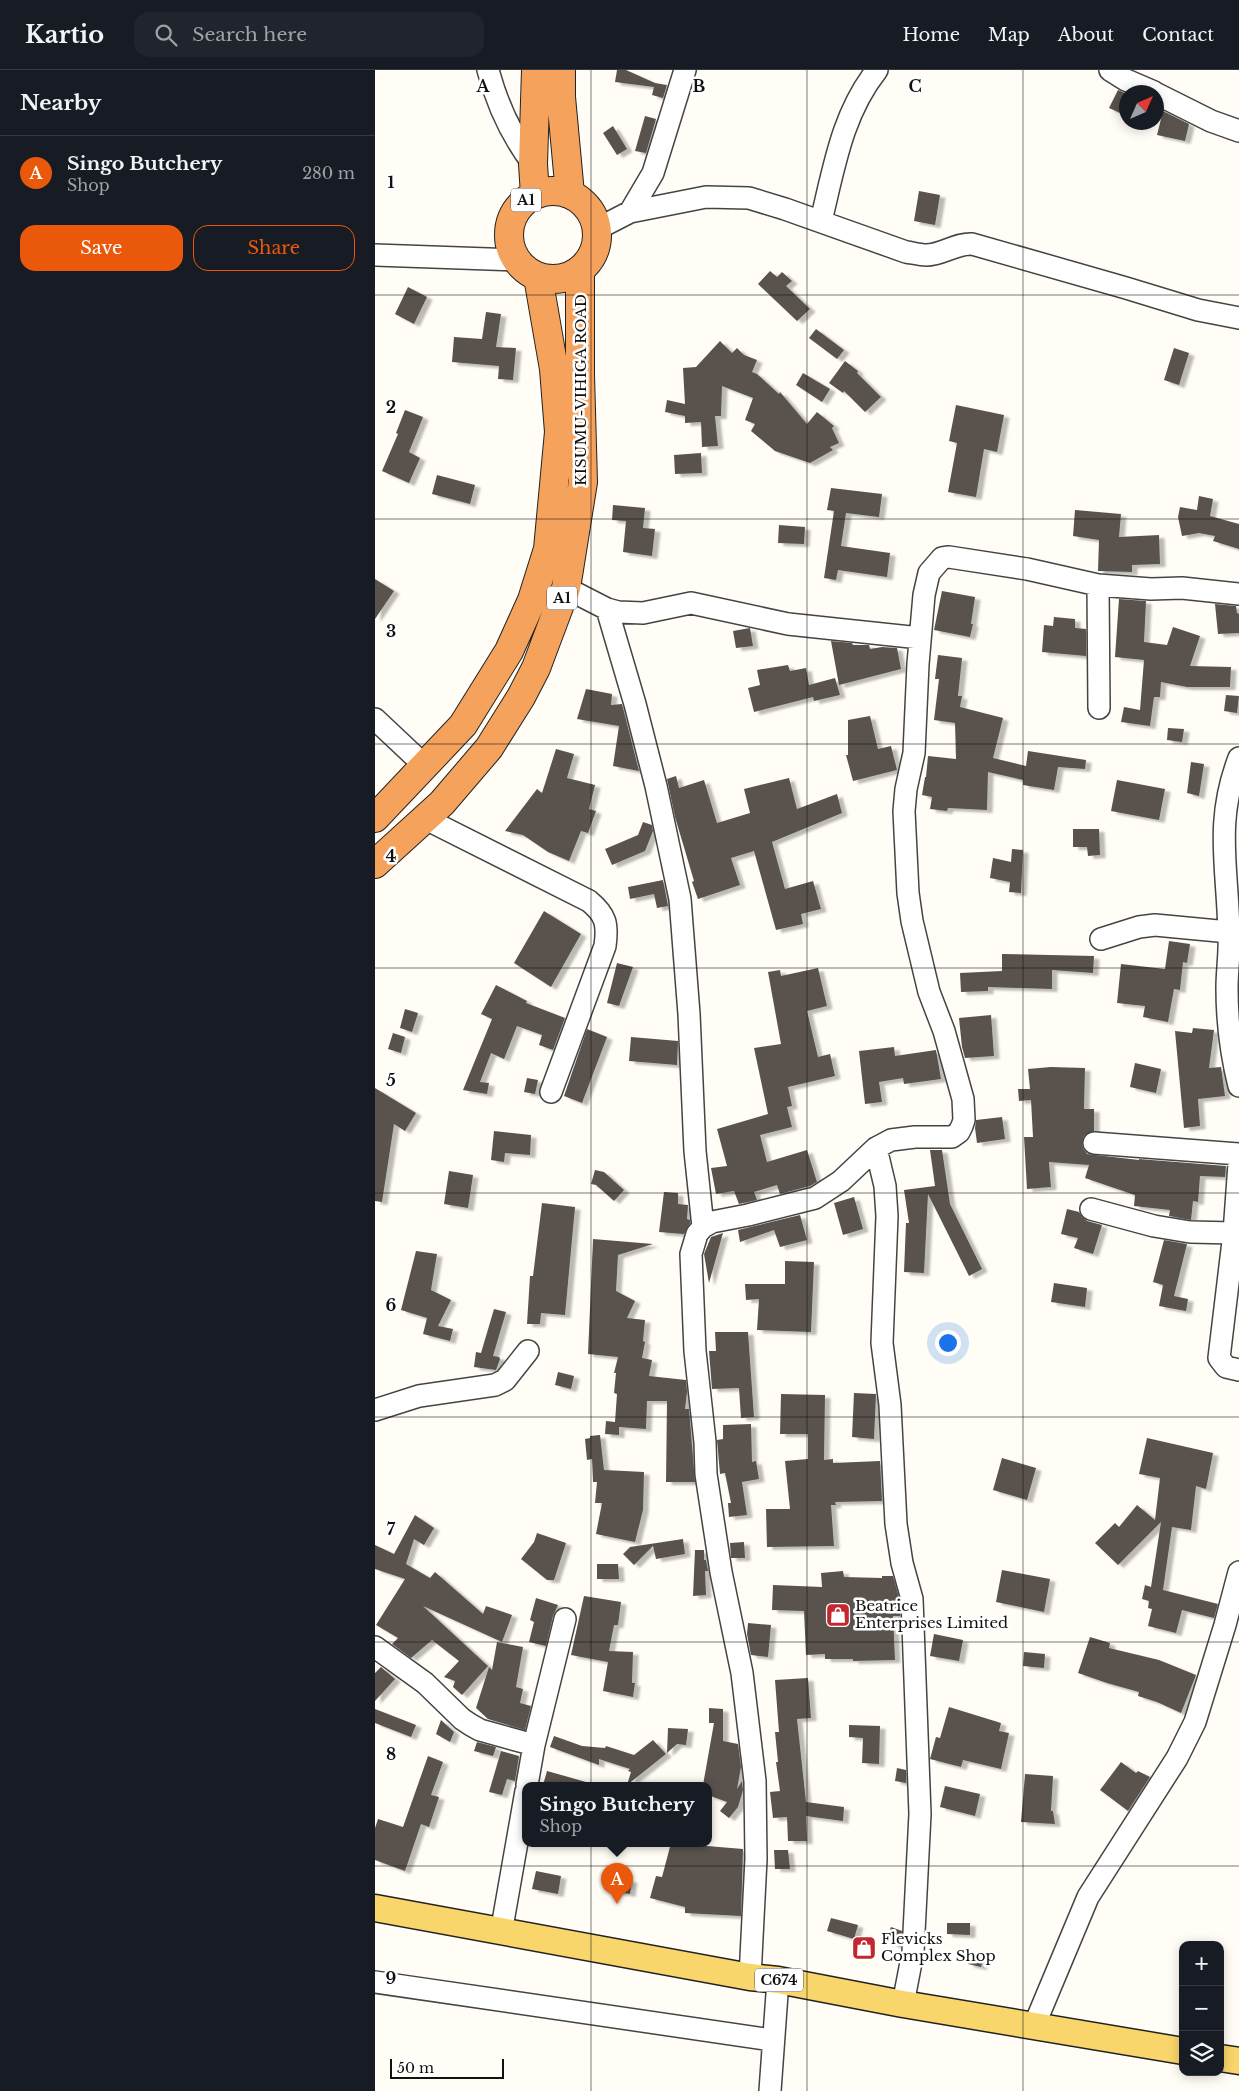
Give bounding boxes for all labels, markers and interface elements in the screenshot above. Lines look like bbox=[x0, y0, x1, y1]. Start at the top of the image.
search box bbox=[134, 12, 484, 57]
text: Kartio bbox=[25, 20, 104, 49]
icon: search bbox=[152, 21, 180, 49]
text: Search here bbox=[192, 23, 307, 46]
text: Home bbox=[902, 24, 960, 46]
text: Map bbox=[988, 24, 1030, 46]
text: About bbox=[1058, 24, 1114, 46]
text: Contact bbox=[1142, 24, 1214, 46]
text: A bbox=[476, 76, 491, 96]
text: B bbox=[693, 76, 706, 96]
text: C bbox=[908, 76, 922, 96]
north arrow bbox=[1119, 85, 1164, 130]
text: Nearby bbox=[20, 90, 101, 116]
text: Singo Butchery bbox=[67, 152, 222, 175]
text: A bbox=[30, 163, 42, 183]
text: 280 m bbox=[302, 163, 355, 183]
text: 1 bbox=[388, 172, 395, 192]
text: Shop bbox=[67, 175, 110, 195]
road number: A1 bbox=[511, 188, 541, 212]
button: Save bbox=[20, 225, 183, 271]
button: Share bbox=[193, 225, 355, 271]
street label: KISUMU-VIHIGA ROAD bbox=[571, 294, 590, 486]
text: 2 bbox=[386, 397, 396, 417]
road number: A1 bbox=[547, 586, 577, 610]
text: 3 bbox=[386, 621, 396, 641]
text: 4 bbox=[386, 846, 396, 866]
text: 5 bbox=[386, 1070, 396, 1090]
text: 6 bbox=[386, 1295, 397, 1315]
your location bbox=[935, 1330, 961, 1356]
text: 7 bbox=[387, 1519, 396, 1539]
place label: Beatrice Enterprises Limited bbox=[855, 1596, 1008, 1632]
shop icon: Beatrice Enterprises Limited bbox=[825, 1602, 851, 1628]
text: 8 bbox=[386, 1744, 396, 1764]
popup bbox=[522, 1782, 712, 1847]
text: Singo Butchery bbox=[539, 1793, 695, 1816]
text: Shop bbox=[539, 1816, 582, 1836]
pin: A bbox=[601, 1863, 633, 1904]
place label: Flevicks Complex Shop bbox=[881, 1929, 996, 1965]
shop icon: Flevicks Complex Shop bbox=[851, 1935, 877, 1961]
map controls bbox=[1179, 1941, 1224, 2076]
button: + bbox=[1179, 1941, 1224, 1986]
text: 9 bbox=[386, 1968, 397, 1988]
road number: C674 bbox=[755, 1968, 803, 1992]
button: − bbox=[1179, 1986, 1224, 2031]
button: layers bbox=[1179, 2031, 1224, 2076]
scale bar bbox=[390, 2056, 504, 2079]
text: 50 m bbox=[397, 2059, 434, 2077]

